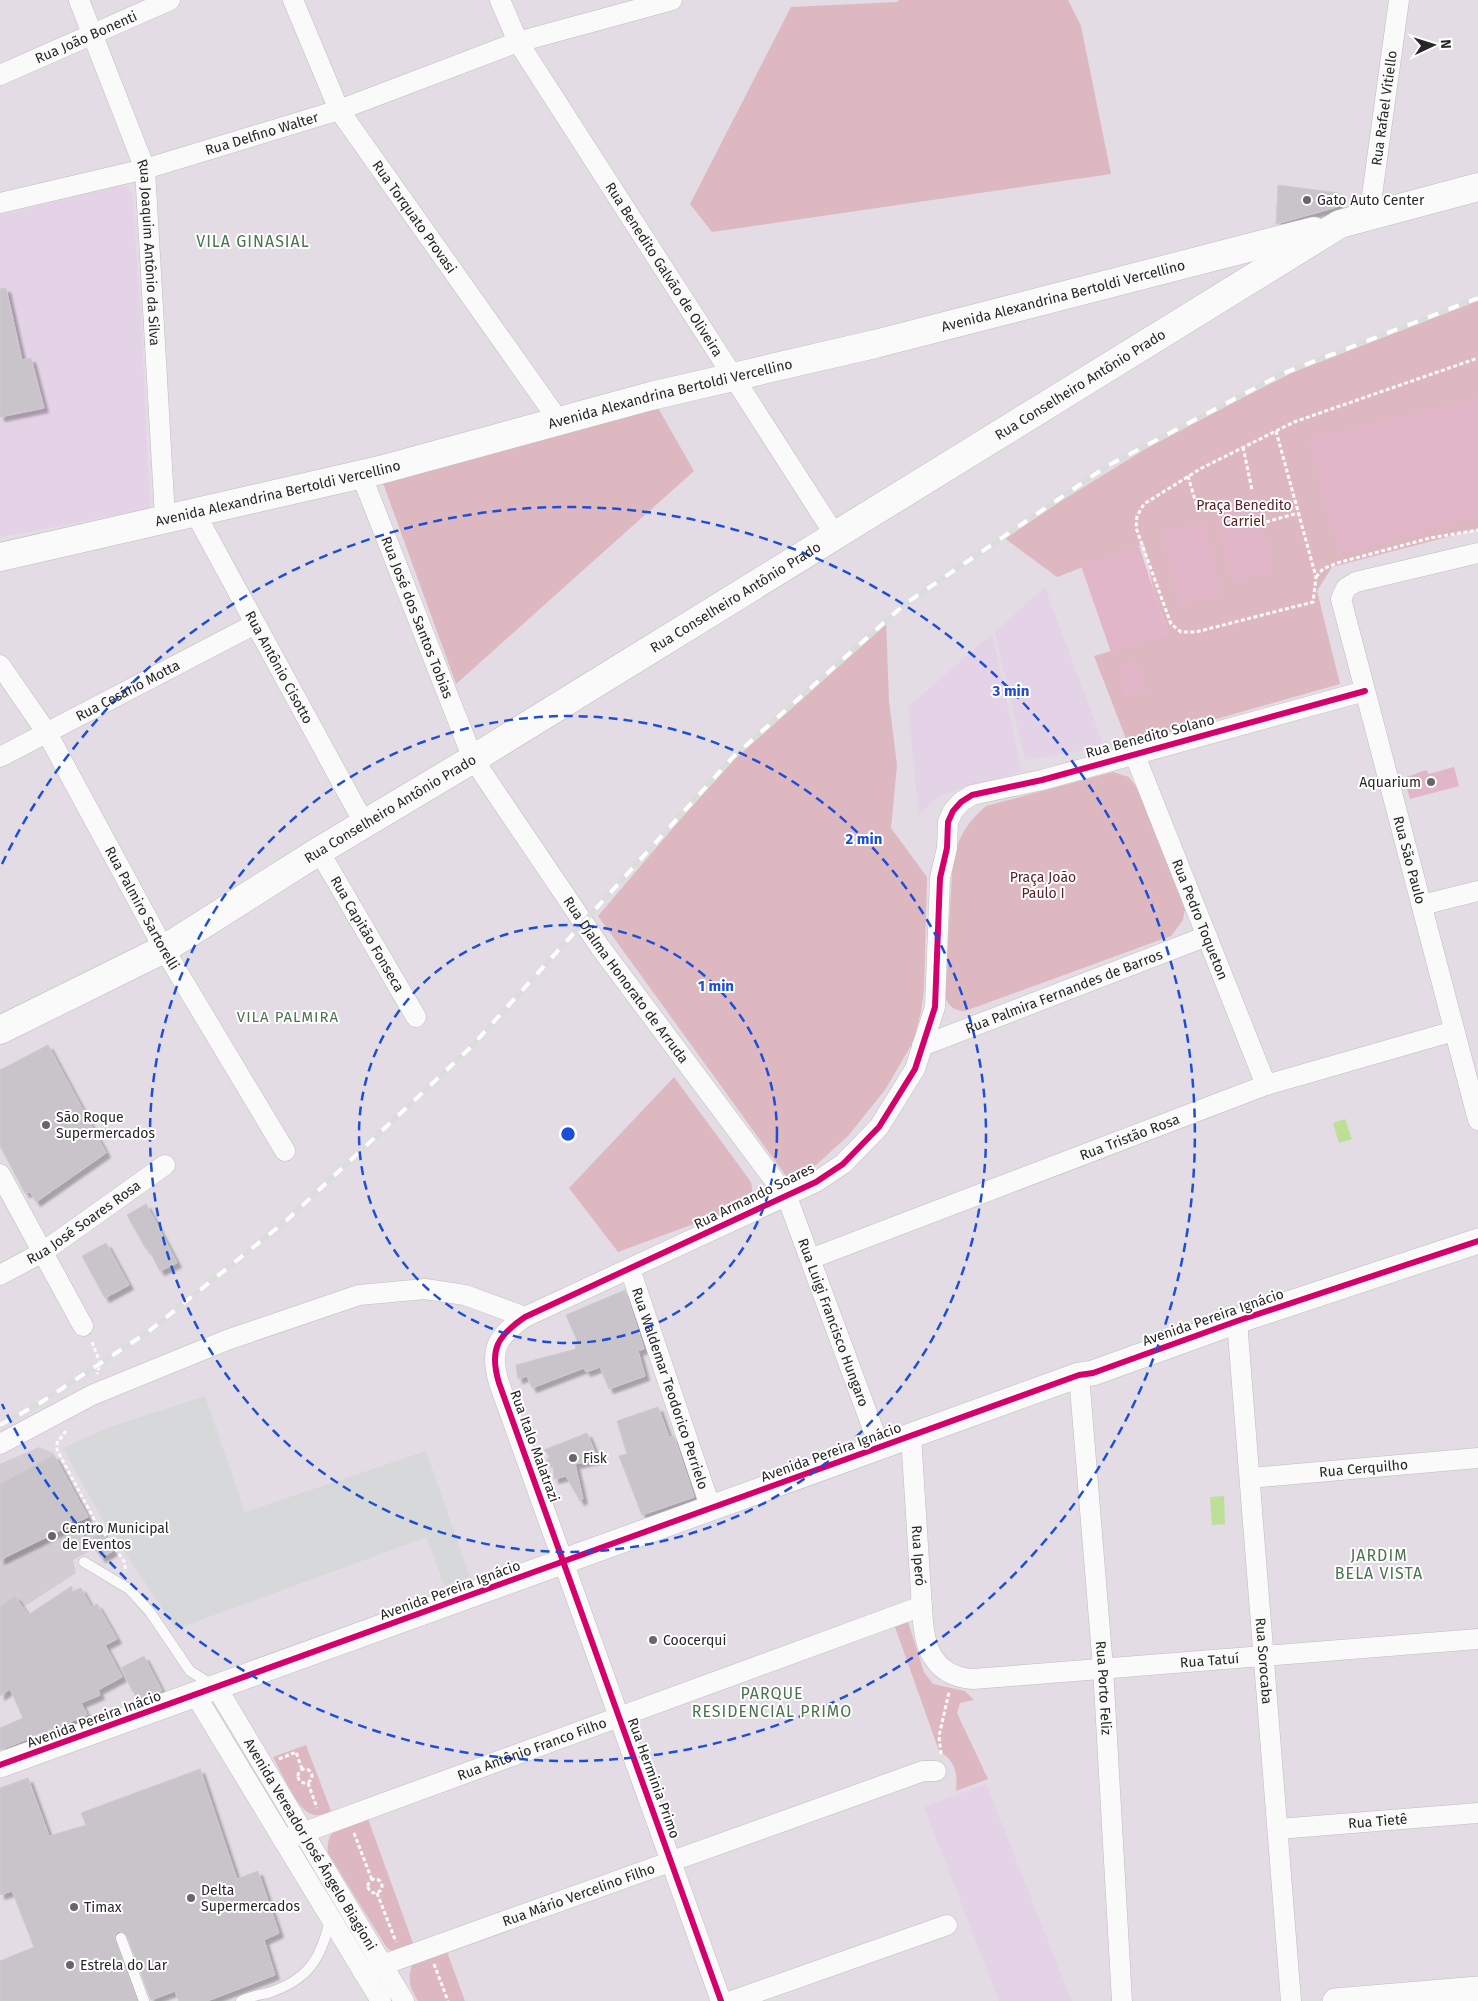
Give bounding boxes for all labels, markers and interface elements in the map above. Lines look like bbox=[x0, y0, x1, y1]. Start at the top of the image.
street label: Rua João Bonenti bbox=[33, 8, 140, 67]
north arrow bbox=[1408, 20, 1458, 70]
text: N bbox=[1437, 39, 1454, 49]
street label: Rua Rafael Vitiello bbox=[1368, 49, 1401, 167]
street label: Rua Delfino Walter bbox=[203, 109, 321, 159]
street label: Rua Joaquim Antônio da Silva bbox=[133, 157, 163, 346]
street label: Rua Torquato Provasi bbox=[368, 157, 460, 277]
street label: Rua Benedito Galvão de Oliveira bbox=[601, 179, 726, 360]
place label: Gato Auto Center bbox=[1317, 192, 1425, 209]
marker: Gato Auto Center bbox=[1301, 194, 1313, 206]
district label: VILA GINASIAL bbox=[196, 232, 310, 251]
street label: Avenida Alexandrina Bertoldi Vercellino bbox=[940, 257, 1187, 336]
street label: Rua Conselheiro Antônio Prado bbox=[992, 326, 1169, 444]
street label: Avenida Alexandrina Bertoldi Vercellino bbox=[546, 355, 794, 433]
street label: Avenida Alexandrina Bertoldi Vercellino bbox=[154, 457, 402, 530]
park label: Praça Benedito Carriel bbox=[1196, 497, 1292, 530]
street label: Rua José dos Santos Tobias bbox=[377, 534, 457, 702]
street label: Rua Conselheiro Antônio Prado bbox=[647, 538, 824, 657]
street label: Rua Antônio Cisotto bbox=[241, 608, 316, 727]
street label: Rua Cesário Motta bbox=[73, 657, 183, 725]
text: 3 min bbox=[992, 682, 1029, 700]
street label: Rua Benedito Solano bbox=[1084, 711, 1216, 762]
street label: Rua Conselheiro Antônio Prado bbox=[301, 751, 479, 867]
place label: Aquarium bbox=[1359, 774, 1421, 791]
marker: Aquarium bbox=[1425, 776, 1437, 788]
street label: Rua São Paulo bbox=[1389, 814, 1429, 906]
text: 2 min bbox=[846, 830, 882, 848]
street label: Rua Palmiro Sartorelli bbox=[101, 844, 183, 973]
street label: Rua Pedro Toqueton bbox=[1168, 857, 1231, 982]
park label: Praça João Paulo I bbox=[1010, 869, 1076, 902]
street label: Rua Capitão Fonseca bbox=[327, 873, 407, 995]
street label: Rua Djalma Honorato de Arruda bbox=[559, 894, 692, 1067]
street label: Rua Palmira Fernandes de Barros bbox=[963, 946, 1165, 1037]
text: 1 min bbox=[698, 977, 734, 995]
district label: VILA PALMIRA bbox=[237, 1008, 339, 1026]
place label: São Roque Supermercados bbox=[56, 1109, 155, 1142]
street label: Rua Tristão Rosa bbox=[1077, 1111, 1182, 1164]
marker: São Roque Supermercados bbox=[40, 1119, 52, 1131]
centre of rings bbox=[559, 1125, 577, 1143]
street label: Rua Armando Soares bbox=[691, 1160, 818, 1233]
street label: Rua José Soares Rosa bbox=[24, 1177, 144, 1268]
street label: Rua Luigi Francisco Hungaro bbox=[794, 1236, 872, 1409]
street label: Rua Waldemar Teodorico Perrielo bbox=[628, 1285, 712, 1492]
street label: Avenida Pereira Ignácio bbox=[1140, 1285, 1286, 1350]
street label: Rua Italo Malatrazi bbox=[506, 1388, 563, 1505]
street label: Avenida Pereira Ignácio bbox=[758, 1419, 904, 1486]
place label: Fisk bbox=[583, 1450, 608, 1467]
marker: Fisk bbox=[567, 1452, 579, 1464]
street label: Rua Cerquilho bbox=[1318, 1456, 1409, 1481]
place label: Centro Municipal de Eventos bbox=[62, 1520, 169, 1553]
street label: Rua Iperó bbox=[908, 1525, 929, 1587]
marker: Centro Municipal de Eventos bbox=[46, 1530, 58, 1542]
district label: JARDIM BELA VISTA bbox=[1335, 1546, 1423, 1583]
street label: Avenida Pereira Ignácio bbox=[377, 1557, 523, 1624]
street label: Rua Sorocaba bbox=[1252, 1617, 1275, 1705]
place label: Coocerqui bbox=[663, 1632, 726, 1649]
marker: Coocerqui bbox=[647, 1634, 659, 1646]
street label: Rua Porto Feliz bbox=[1092, 1640, 1115, 1736]
street label: Rua Tatuí bbox=[1179, 1650, 1240, 1672]
district label: PARQUE RESIDENCIAL PRIMO bbox=[692, 1684, 852, 1721]
street label: Avenida Pereira Inácio bbox=[25, 1687, 163, 1752]
street label: Rua Antônio Franco Filho bbox=[455, 1714, 609, 1784]
street label: Rua Herminia Primo bbox=[624, 1715, 683, 1841]
street label: Avenida Vereador José Ângelo Biagioni bbox=[240, 1735, 380, 1954]
street label: Rua Tietê bbox=[1347, 1811, 1408, 1832]
street label: Rua Mário Vercelino Filho bbox=[500, 1860, 657, 1930]
place label: Delta Supermercados bbox=[201, 1882, 300, 1915]
marker: Delta Supermercados bbox=[185, 1892, 197, 1904]
place label: Timax bbox=[84, 1899, 122, 1916]
marker: Timax bbox=[68, 1901, 80, 1913]
place label: Estrela do Lar bbox=[80, 1957, 168, 1974]
marker: Estrela do Lar bbox=[64, 1959, 76, 1971]

